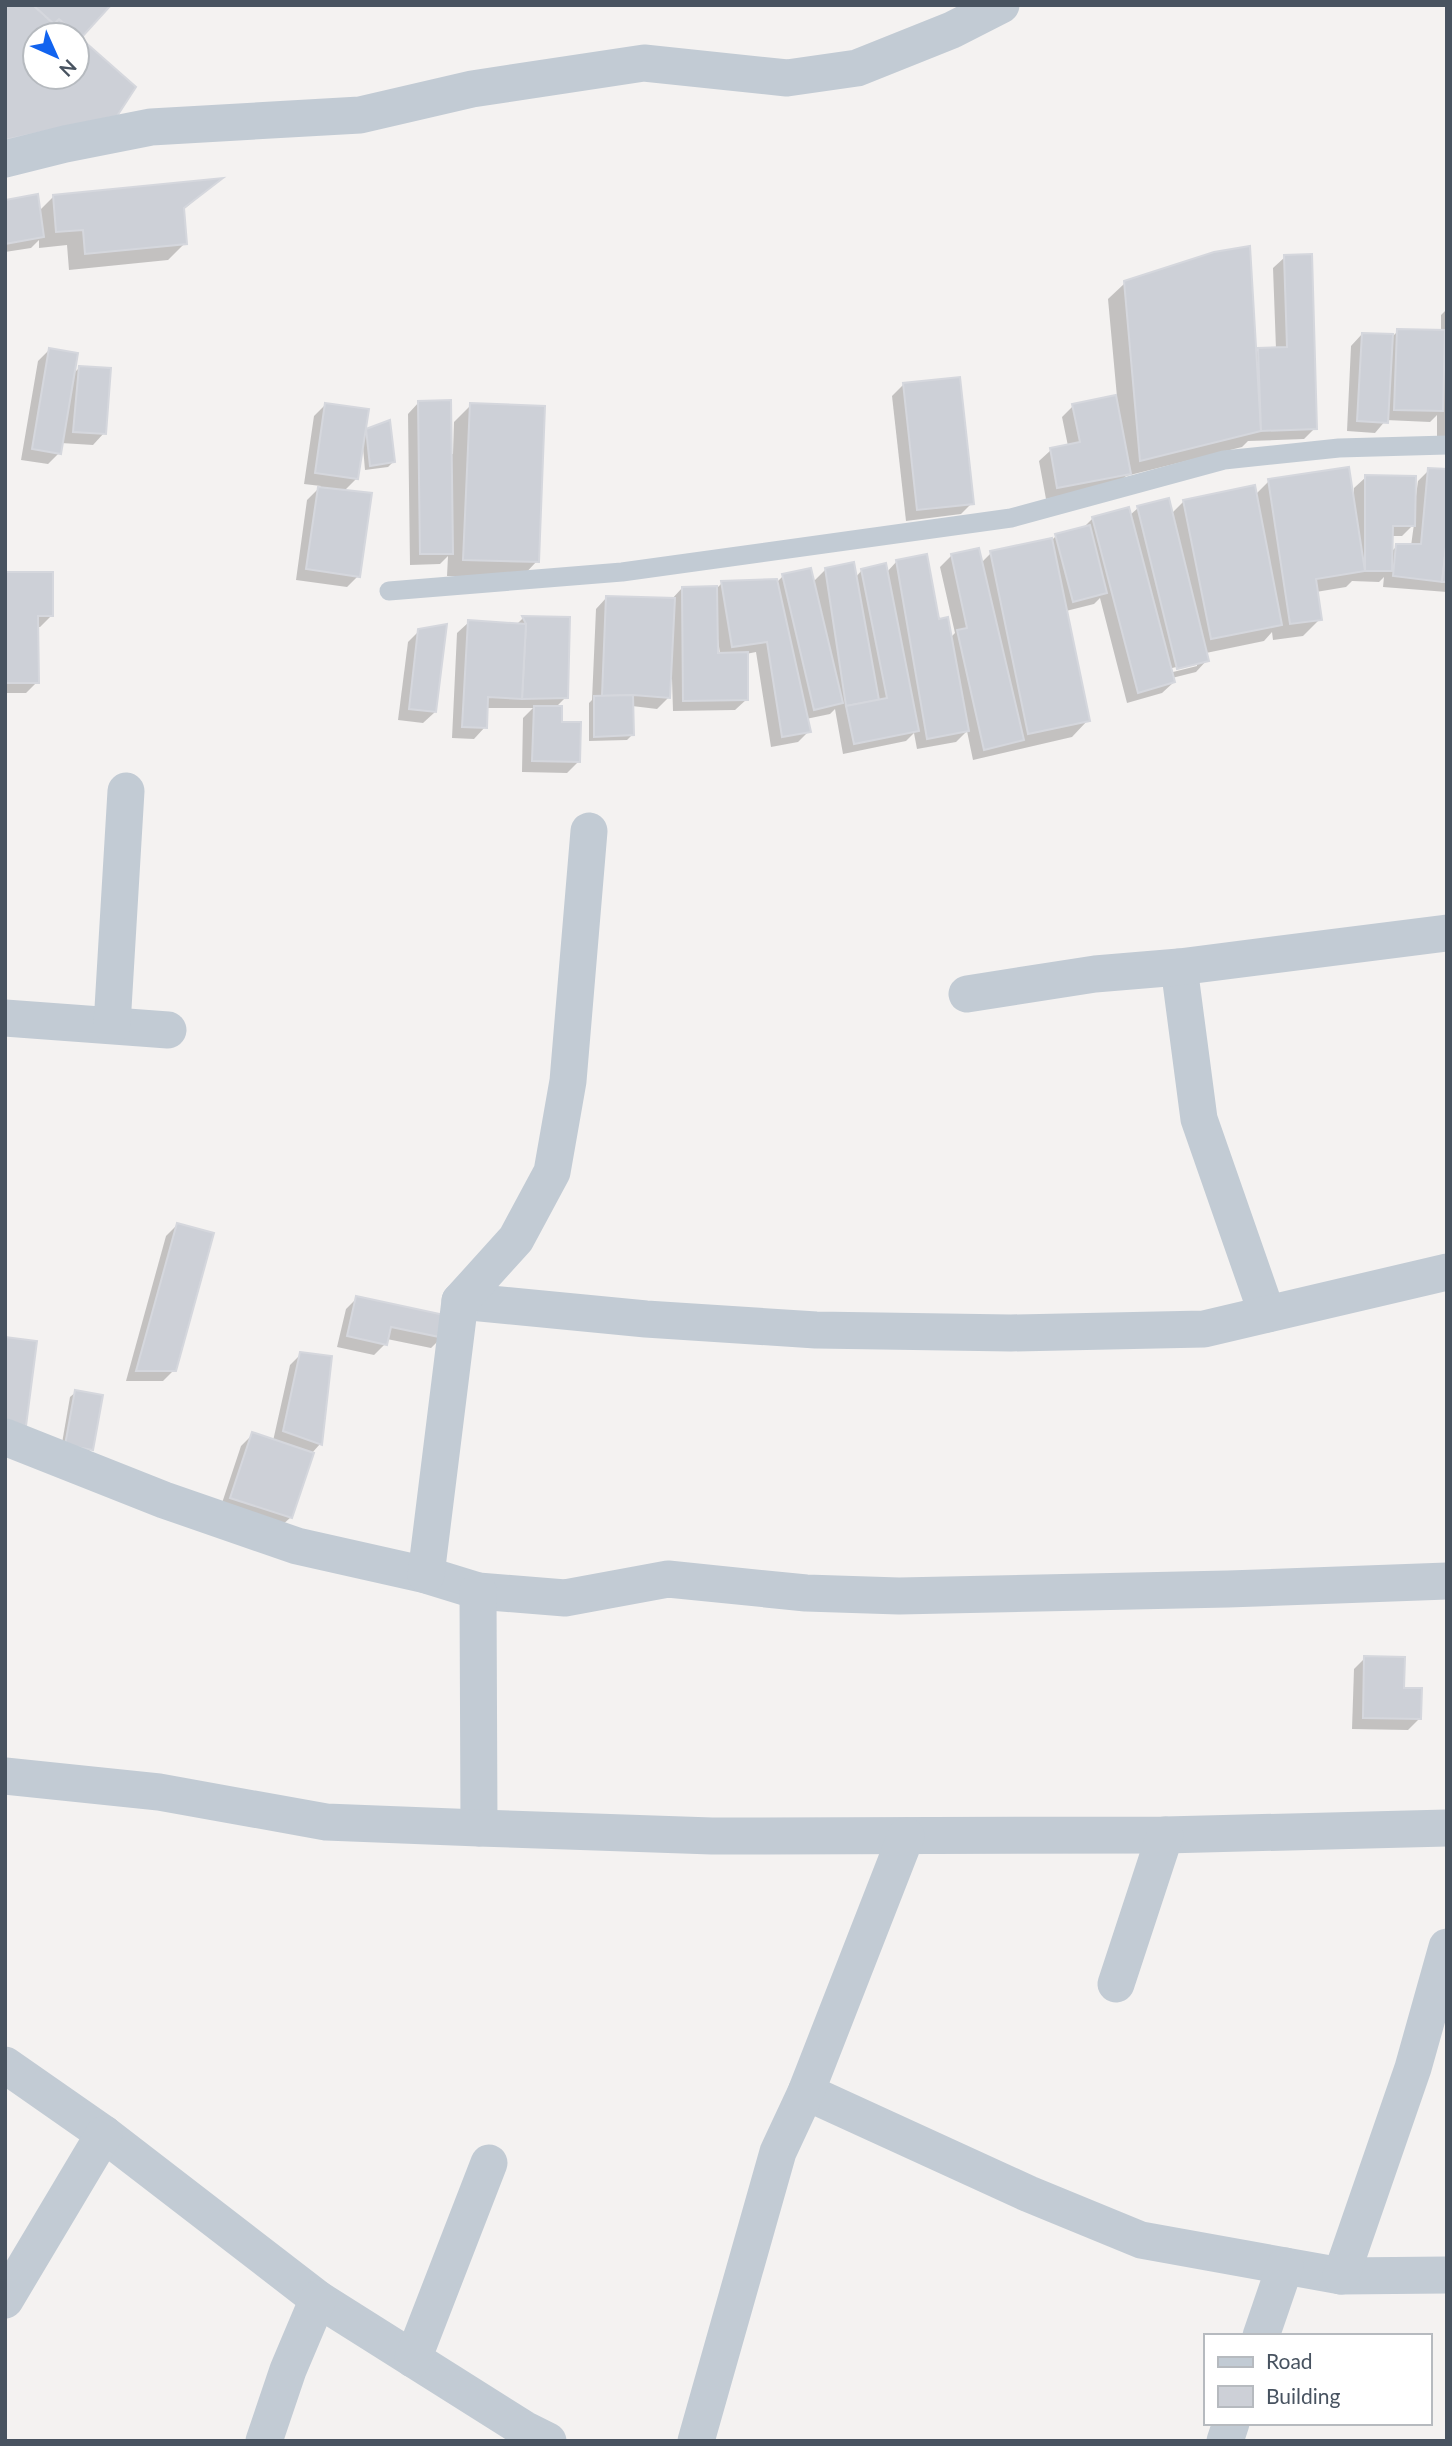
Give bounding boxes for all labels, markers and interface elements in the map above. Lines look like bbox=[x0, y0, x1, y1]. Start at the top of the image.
north arrow bbox=[21, 21, 91, 91]
text: N bbox=[55, 55, 82, 82]
legend bbox=[1204, 2334, 1431, 2425]
text: Road bbox=[1266, 2348, 1313, 2373]
text: Building bbox=[1266, 2383, 1341, 2408]

